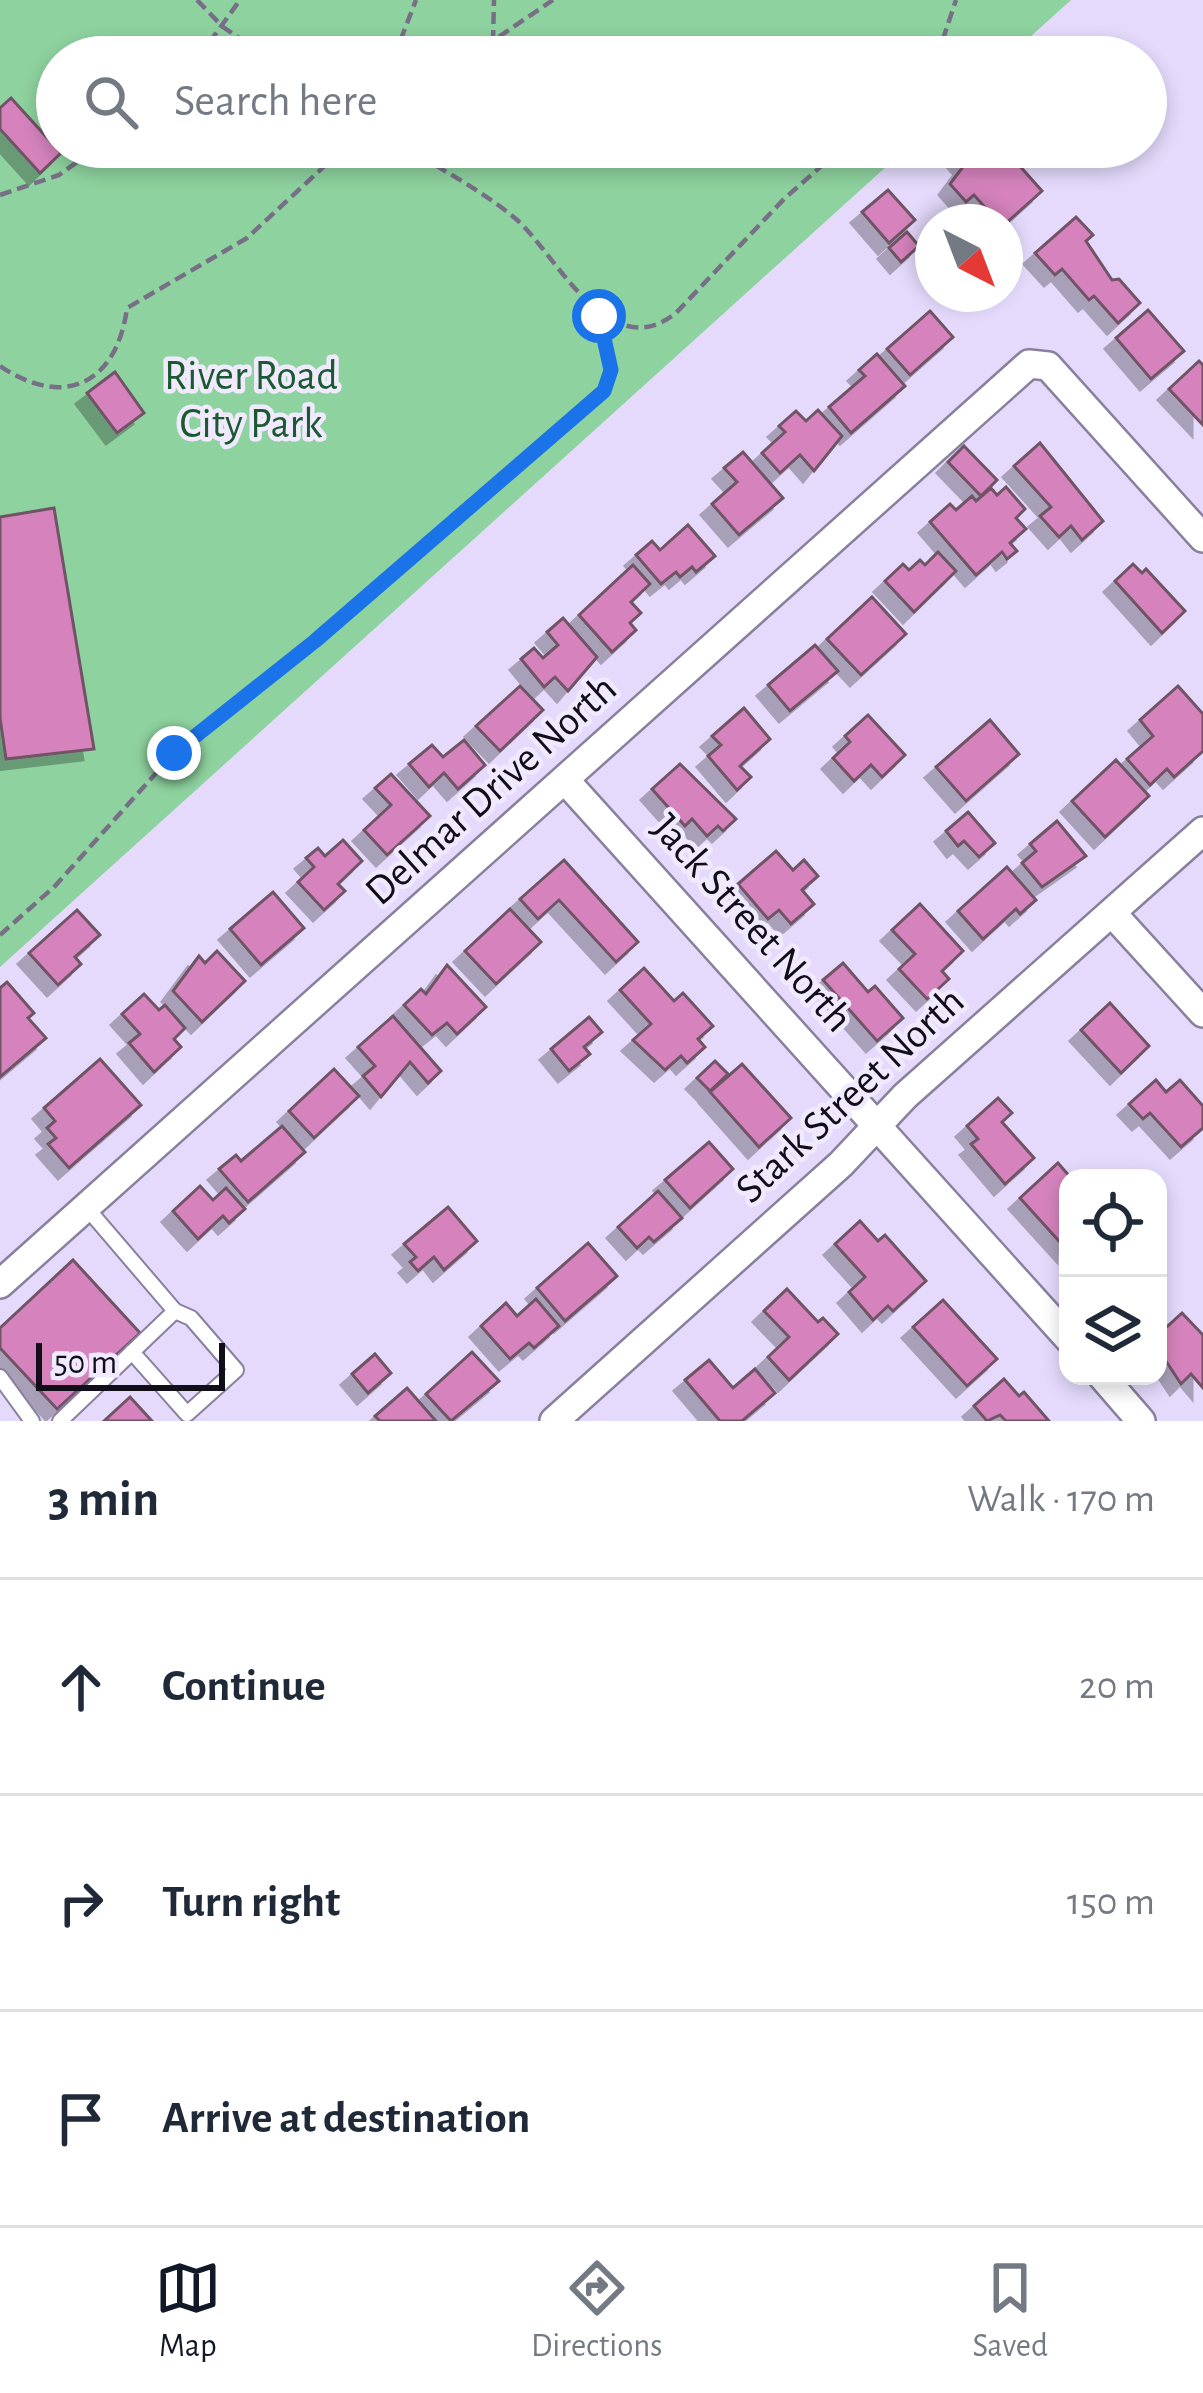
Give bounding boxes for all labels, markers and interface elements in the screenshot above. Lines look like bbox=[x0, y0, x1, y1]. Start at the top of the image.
search box bbox=[36, 36, 1167, 168]
icon: search bbox=[78, 69, 144, 135]
text: Search here bbox=[174, 79, 377, 124]
north arrow bbox=[915, 204, 1023, 312]
route start bbox=[572, 289, 626, 343]
park label: River Road City Park bbox=[164, 355, 338, 445]
street label: Delmar Drive North bbox=[358, 667, 624, 913]
route end bbox=[147, 726, 201, 780]
street label: Jack Street North bbox=[644, 806, 860, 1040]
street label: Stark Street North bbox=[728, 979, 972, 1211]
map controls bbox=[1059, 1169, 1167, 1385]
button: locate bbox=[1059, 1169, 1167, 1277]
button: layers bbox=[1059, 1277, 1167, 1385]
scale bar bbox=[36, 1337, 225, 1390]
text: 50 m bbox=[54, 1347, 117, 1380]
text: 3 min bbox=[48, 1474, 159, 1525]
text: Walk · 170 m bbox=[967, 1480, 1155, 1519]
icon: ahead bbox=[48, 1654, 114, 1720]
text: Continue bbox=[162, 1664, 326, 1709]
text: 20 m bbox=[1079, 1667, 1155, 1706]
icon: right bbox=[48, 1870, 114, 1936]
text: Turn right bbox=[162, 1880, 340, 1925]
text: 150 m bbox=[1067, 1883, 1155, 1922]
icon: arrive bbox=[48, 2086, 114, 2152]
text: Arrive at destination bbox=[162, 2096, 530, 2141]
tab: Map bbox=[155, 2255, 221, 2367]
tab: Directions bbox=[531, 2255, 662, 2367]
tab: Saved bbox=[972, 2255, 1048, 2367]

